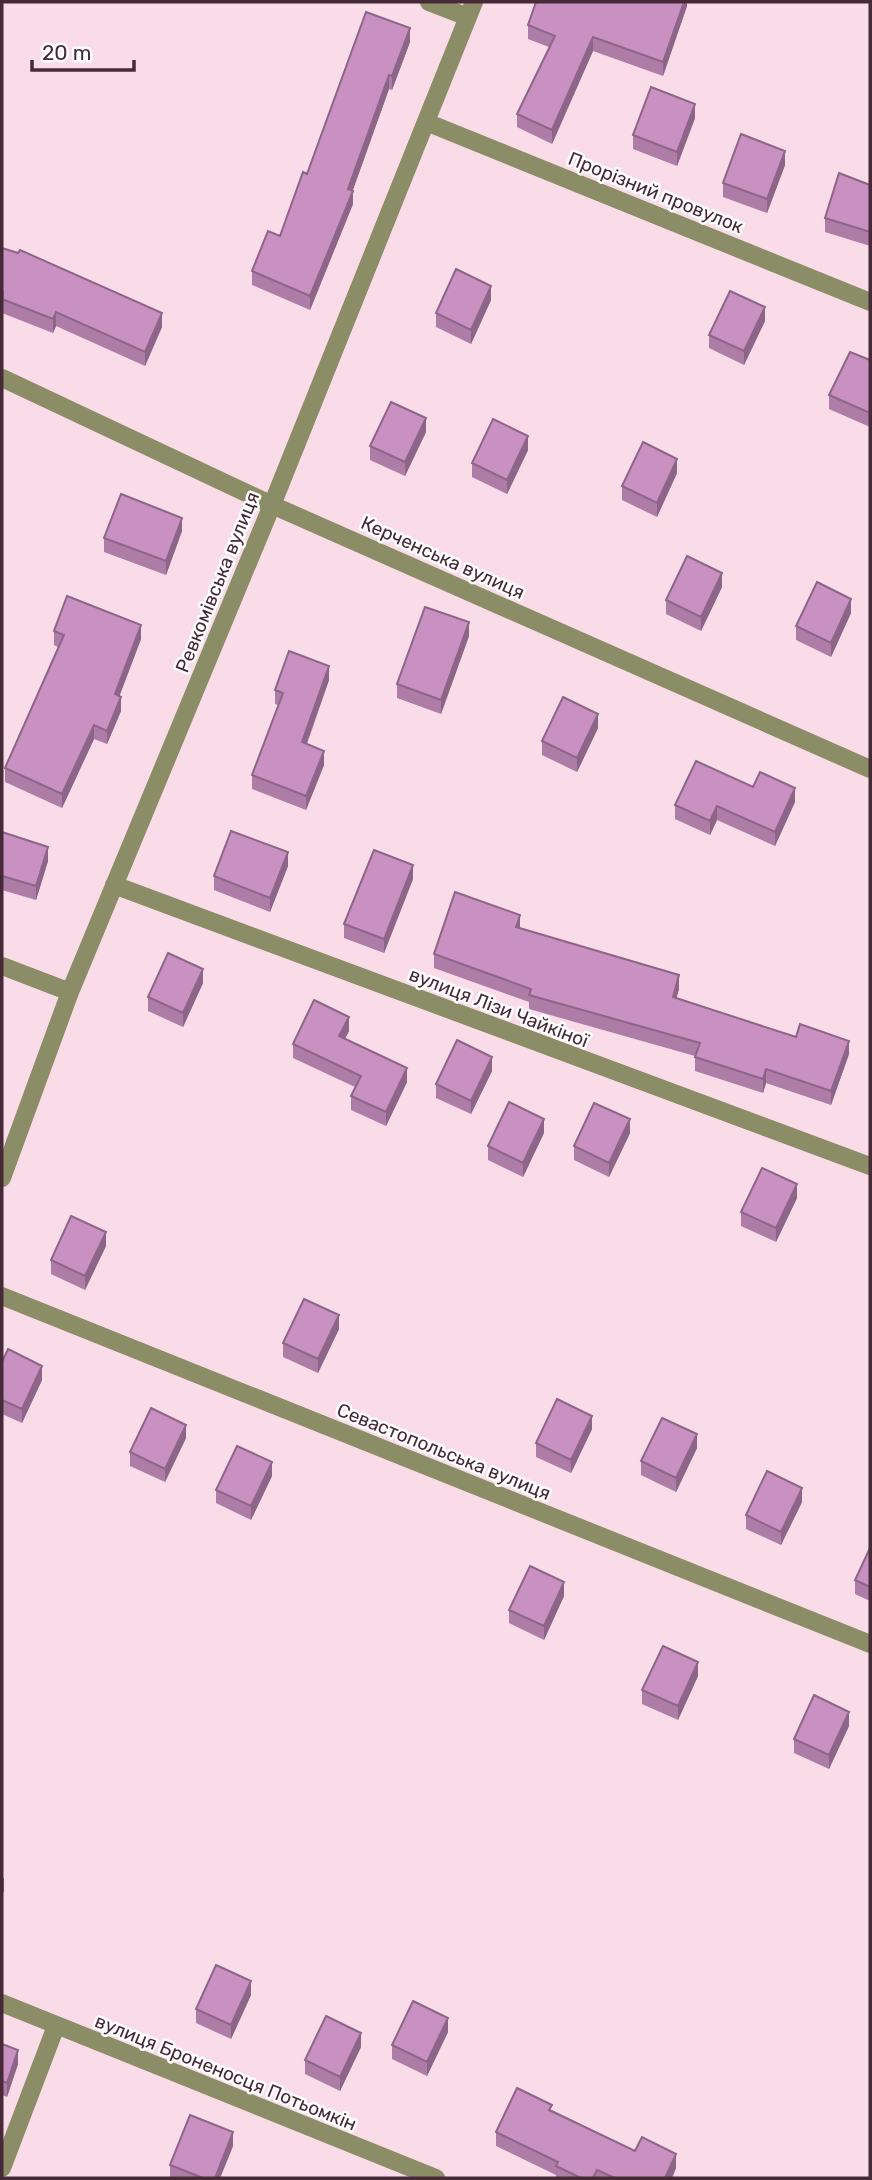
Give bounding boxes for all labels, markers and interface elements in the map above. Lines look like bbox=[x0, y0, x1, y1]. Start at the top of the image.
scale bar bbox=[32, 28, 133, 72]
text: 20 m bbox=[42, 40, 91, 65]
street label: Прорізний провулок bbox=[565, 147, 747, 238]
street label: Ревкомівська вулиця bbox=[171, 488, 264, 676]
street label: Керченська вулиця bbox=[357, 511, 528, 604]
street label: вулиця Лізи Чайкіної bbox=[406, 963, 592, 1052]
street label: Севастопольська вулиця bbox=[334, 1398, 554, 1505]
street label: вулиця Броненосця Потьомкін bbox=[92, 2009, 360, 2136]

